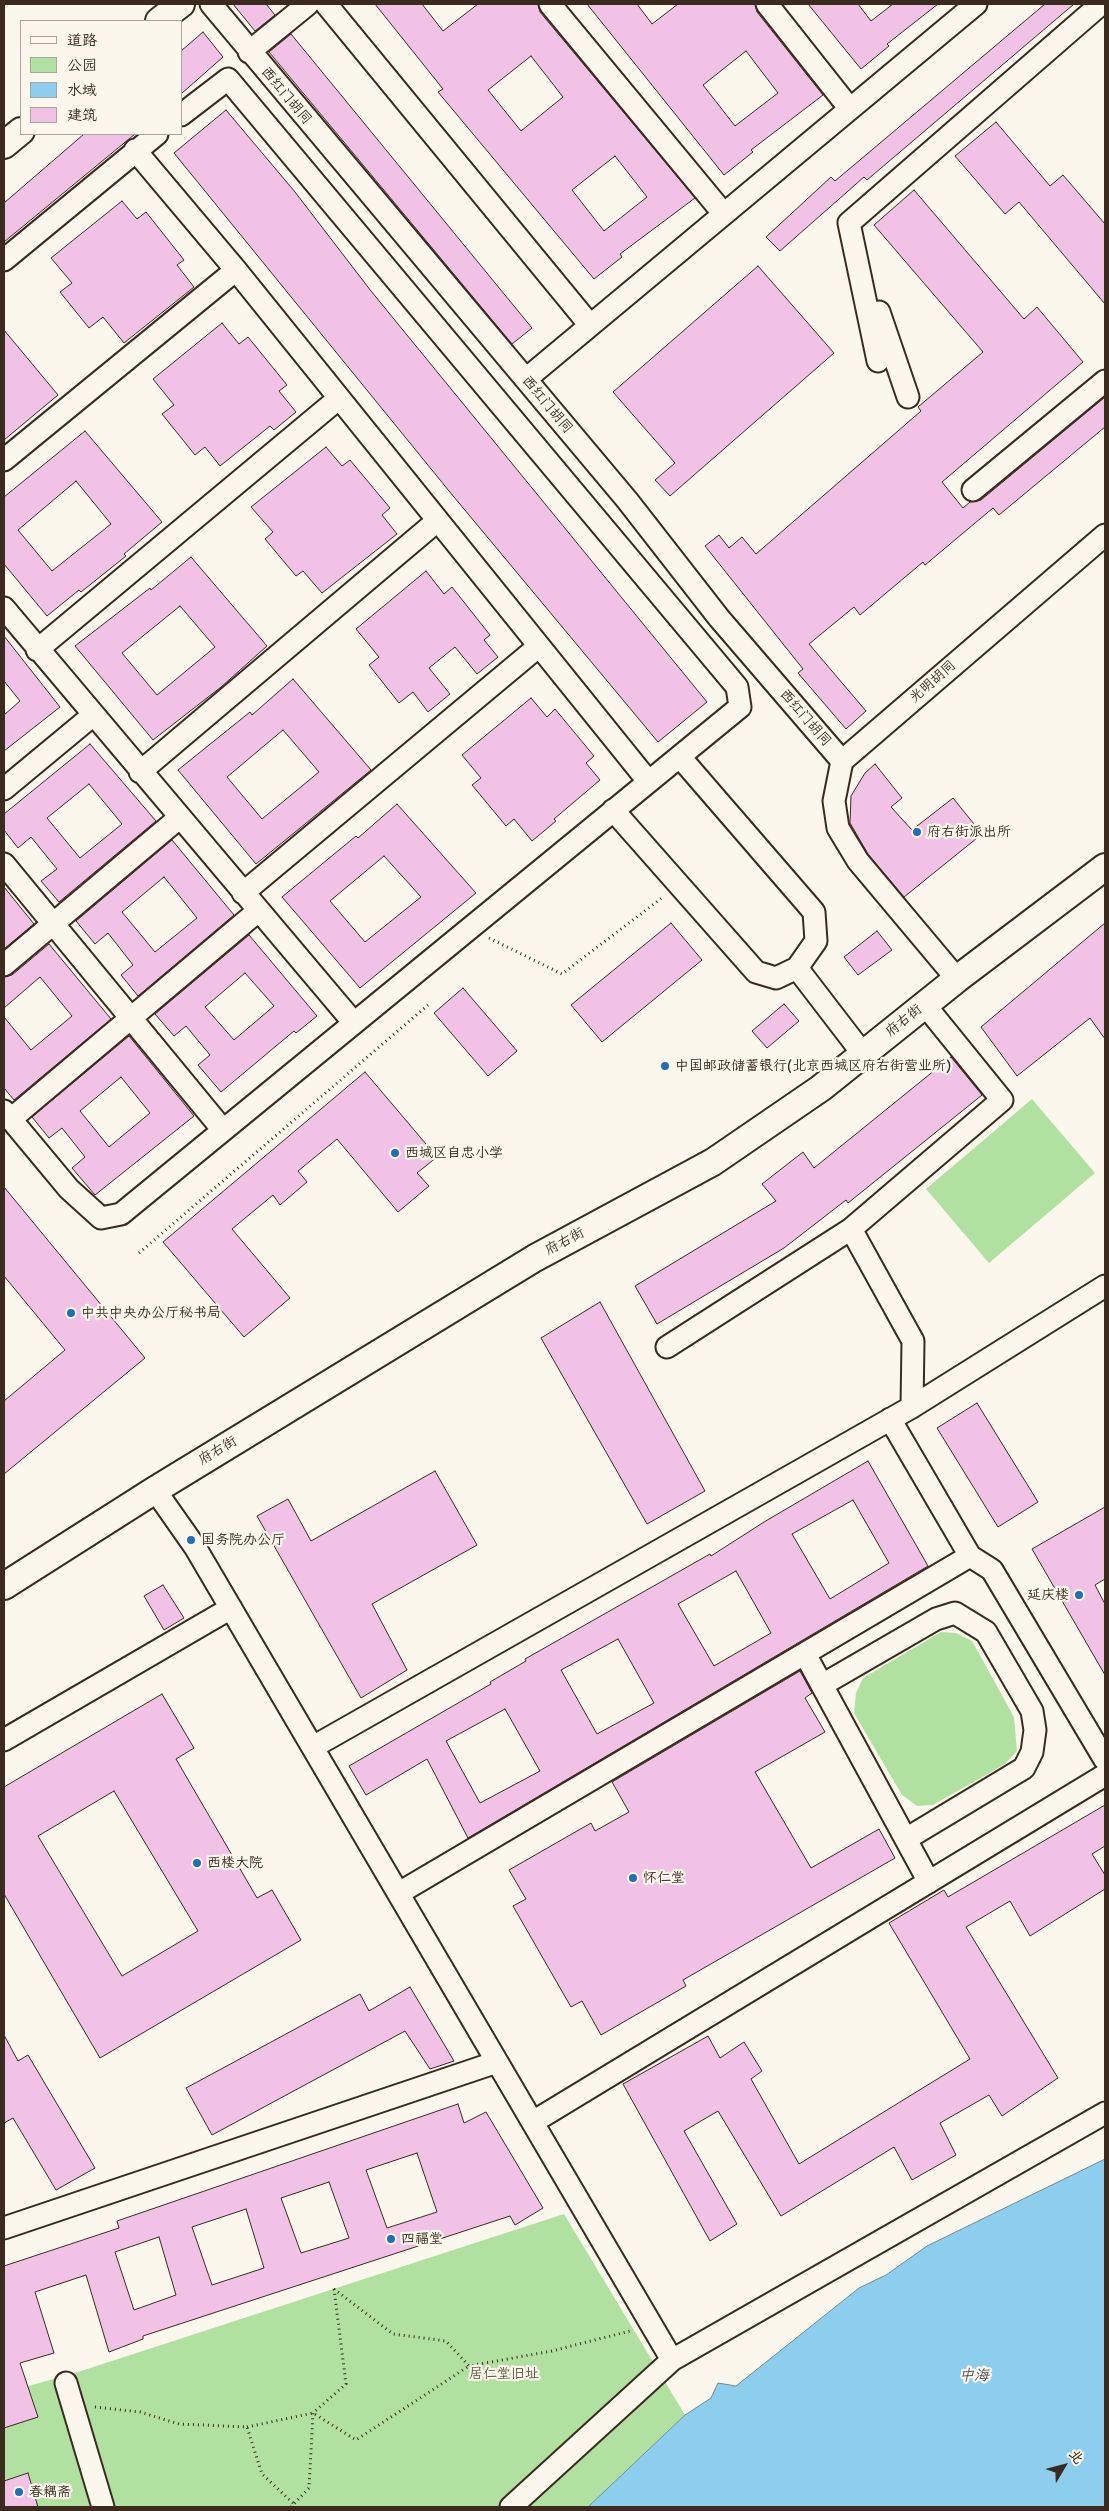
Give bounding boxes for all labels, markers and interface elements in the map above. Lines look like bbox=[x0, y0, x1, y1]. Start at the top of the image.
legend bbox=[20, 20, 182, 135]
text: 道路 bbox=[67, 31, 97, 50]
text: 公园 bbox=[67, 56, 97, 75]
street label: 西红门胡同 bbox=[257, 64, 315, 128]
text: 水域 bbox=[67, 81, 97, 100]
text: 建筑 bbox=[67, 106, 97, 125]
street label: 西红门胡同 bbox=[518, 373, 576, 437]
street label: 光明胡同 bbox=[906, 657, 960, 707]
street label: 西红门胡同 bbox=[776, 686, 834, 750]
place label: 府右街派出所 bbox=[927, 824, 1011, 840]
marker: 府右街派出所 bbox=[911, 826, 923, 838]
street label: 府右街 bbox=[882, 1001, 926, 1041]
place label: 中国邮政储蓄银行(北京西城区府右街营业所) bbox=[675, 1058, 951, 1074]
marker: 中国邮政储蓄银行(北京西城区府右街营业所) bbox=[659, 1060, 671, 1072]
place label: 西城区自忠小学 bbox=[405, 1145, 503, 1161]
marker: 西城区自忠小学 bbox=[389, 1147, 401, 1159]
street label: 府右街 bbox=[543, 1225, 587, 1259]
place label: 中共中央办公厅秘书局 bbox=[81, 1305, 221, 1321]
marker: 中共中央办公厅秘书局 bbox=[65, 1307, 77, 1319]
street label: 府右街 bbox=[196, 1433, 240, 1469]
place label: 国务院办公厅 bbox=[201, 1532, 285, 1548]
marker: 国务院办公厅 bbox=[185, 1534, 197, 1546]
place label: 延庆楼 bbox=[1027, 1587, 1069, 1603]
marker: 延庆楼 bbox=[1073, 1589, 1085, 1601]
place label: 西楼大院 bbox=[207, 1855, 263, 1871]
marker: 西楼大院 bbox=[191, 1857, 203, 1869]
place label: 怀仁堂 bbox=[643, 1870, 685, 1886]
marker: 怀仁堂 bbox=[627, 1872, 639, 1884]
place label: 四福堂 bbox=[401, 2231, 443, 2247]
marker: 四福堂 bbox=[385, 2233, 397, 2245]
park label: 居仁堂旧址 bbox=[469, 2366, 539, 2382]
water label: 中海 bbox=[959, 2367, 989, 2385]
north arrow bbox=[1039, 2441, 1089, 2491]
text: 北 bbox=[1065, 2446, 1087, 2467]
place label: 春耦斋 bbox=[29, 2484, 71, 2500]
marker: 春耦斋 bbox=[13, 2486, 25, 2498]

